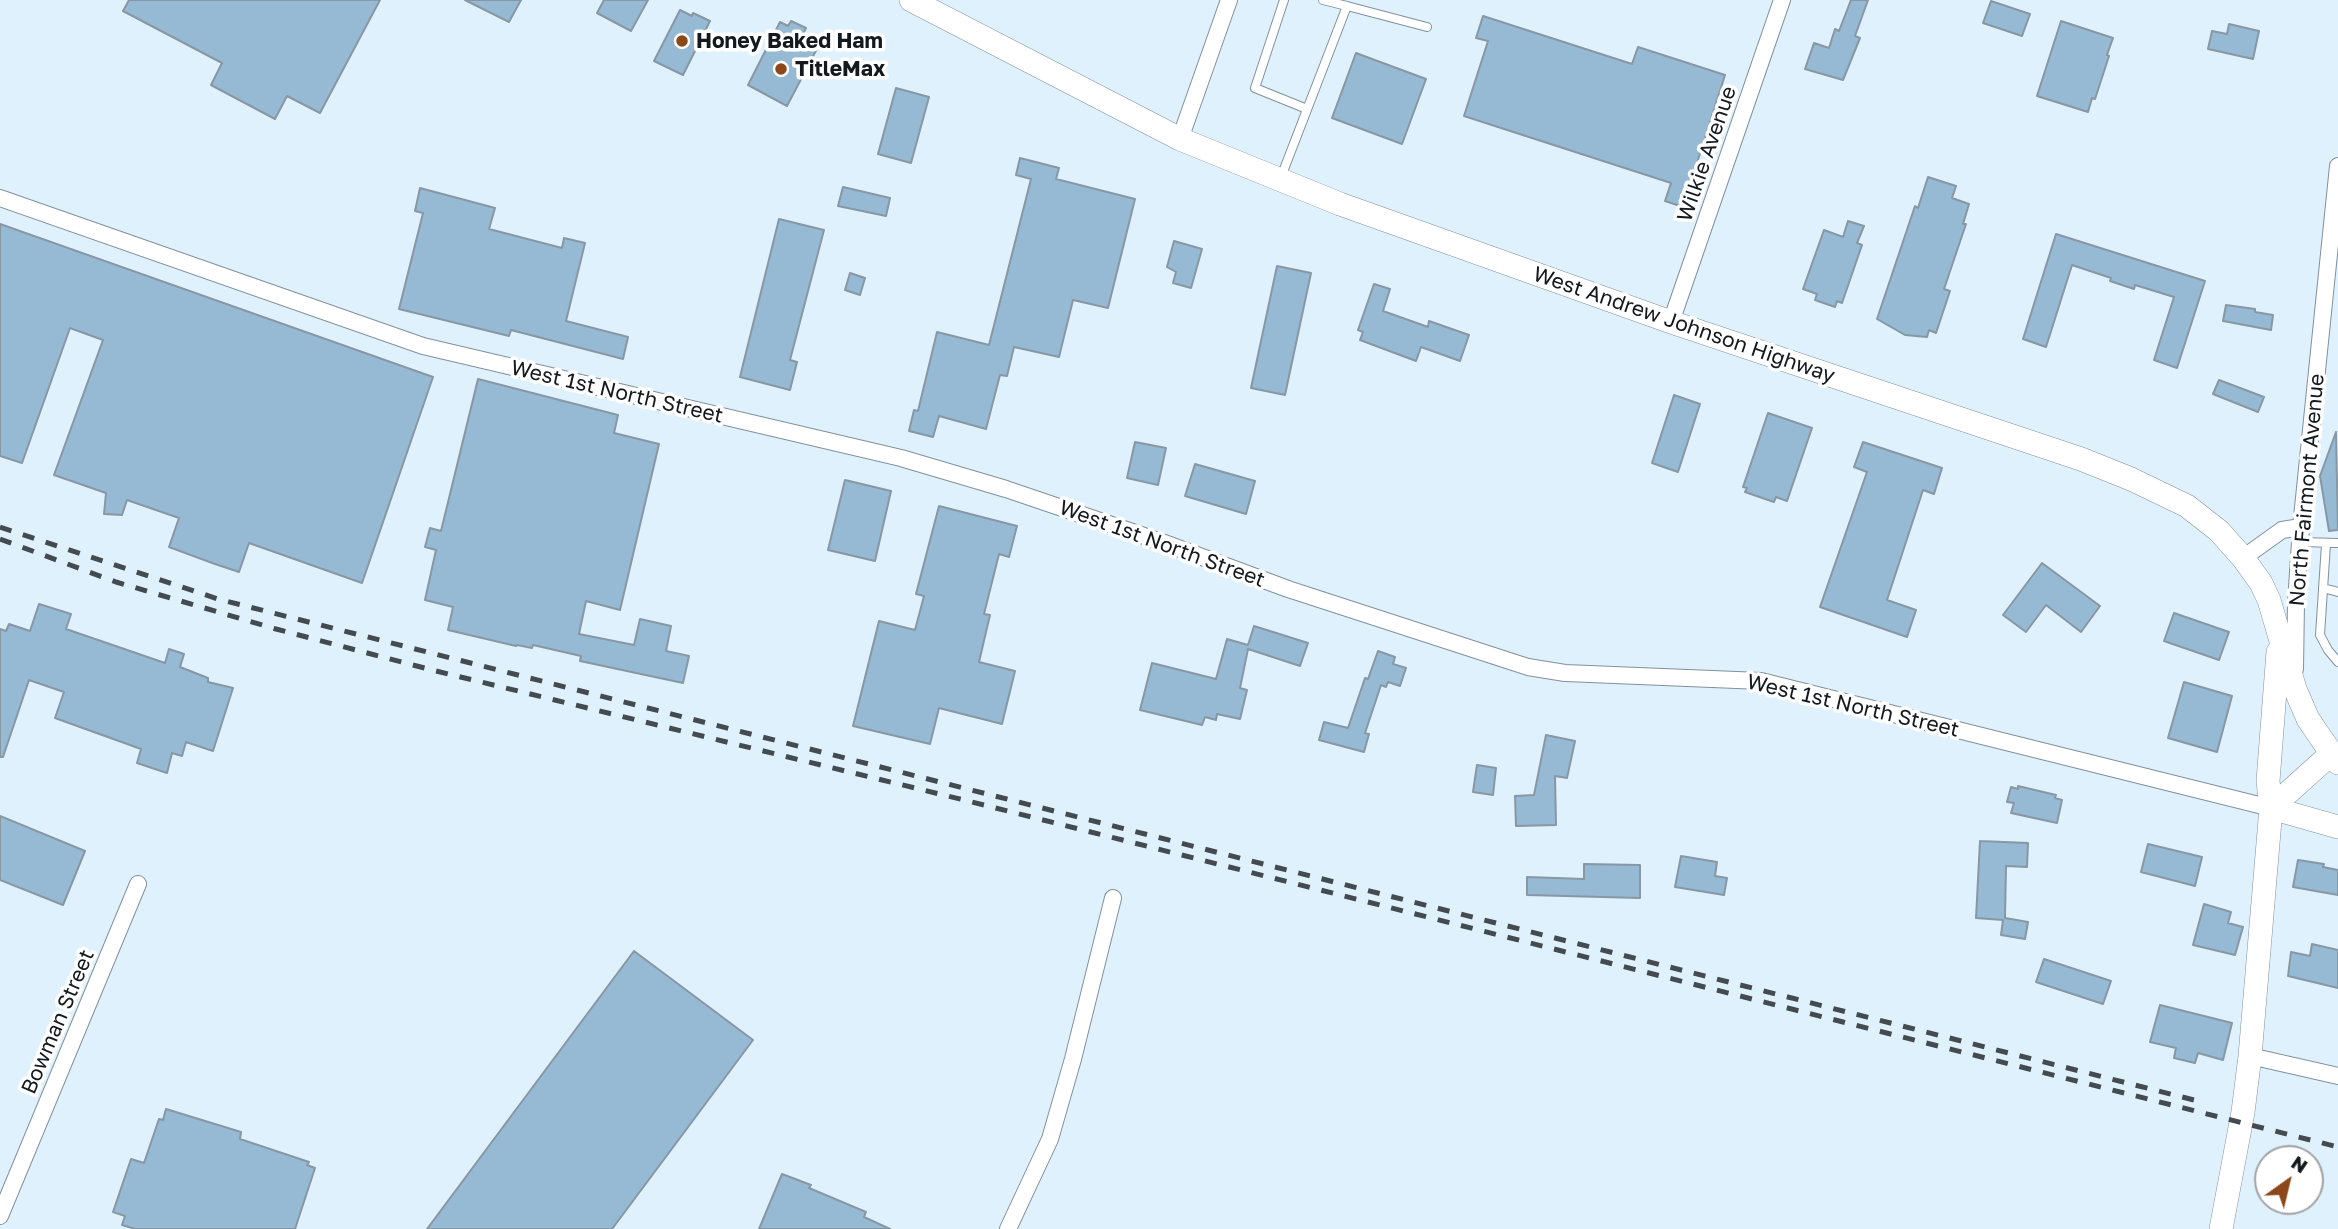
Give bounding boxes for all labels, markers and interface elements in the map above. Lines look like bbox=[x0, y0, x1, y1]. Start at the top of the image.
place label: Honey Baked Ham bbox=[696, 28, 883, 54]
marker: Honey Baked Ham bbox=[674, 33, 690, 49]
place label: TitleMax bbox=[795, 56, 885, 82]
marker: TitleMax bbox=[773, 61, 789, 77]
street label: Wilkie Avenue bbox=[1672, 83, 1742, 225]
street label: West Andrew Johnson Highway bbox=[1530, 261, 1838, 389]
street label: West 1st North Street bbox=[508, 355, 726, 429]
street label: North Fairmont Avenue bbox=[2284, 373, 2330, 607]
street label: West 1st North Street bbox=[1056, 495, 1268, 593]
street label: West 1st North Street bbox=[1744, 669, 1962, 743]
street label: Bowman Street bbox=[16, 946, 100, 1098]
north arrow bbox=[2254, 1145, 2324, 1215]
text: N bbox=[2287, 1150, 2312, 1177]

